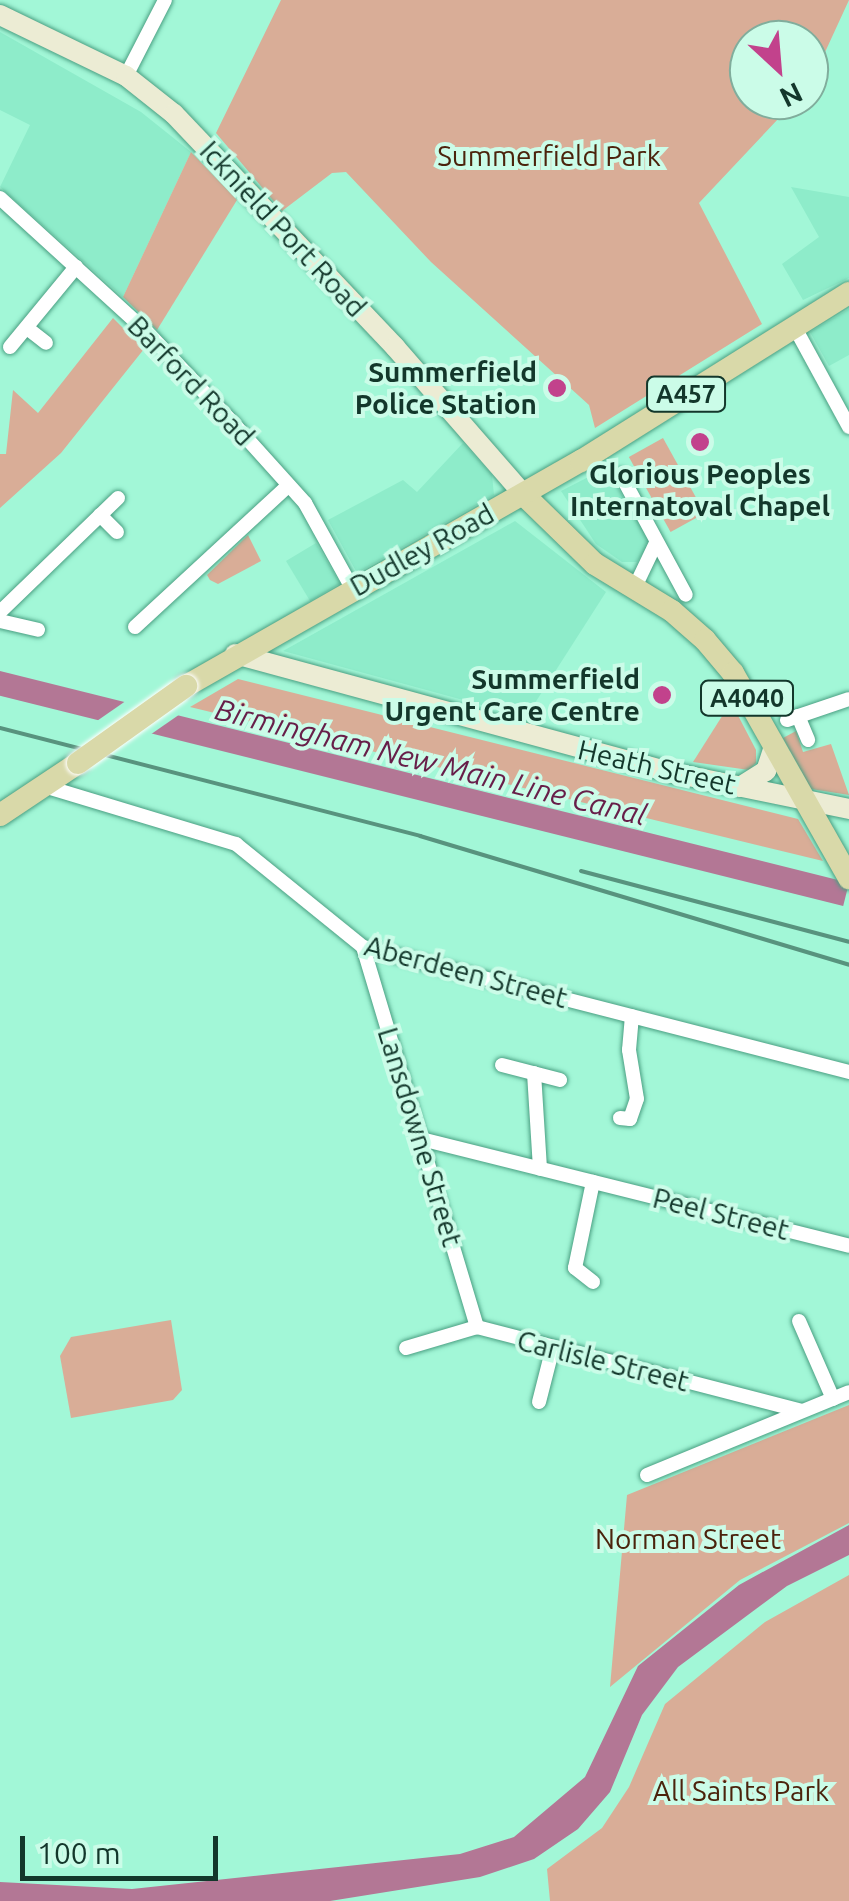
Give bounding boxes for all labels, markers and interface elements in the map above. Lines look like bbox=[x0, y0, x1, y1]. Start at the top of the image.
north arrow bbox=[729, 20, 829, 120]
text: N bbox=[775, 77, 808, 114]
street label: Icknield Port Road bbox=[193, 134, 373, 324]
park label: Summerfield Park bbox=[437, 139, 661, 173]
street label: Barford Road bbox=[121, 309, 261, 453]
place label: Summerfield Police Station bbox=[355, 355, 537, 421]
road number: A457 bbox=[646, 374, 726, 414]
marker: Summerfield Police Station bbox=[546, 377, 568, 399]
marker: Glorious Peoples Internatoval Chapel bbox=[689, 431, 711, 453]
place label: Glorious Peoples Internatoval Chapel bbox=[570, 457, 830, 523]
street label: Dudley Road bbox=[344, 497, 500, 603]
place label: Summerfield Urgent Care Centre bbox=[384, 662, 640, 728]
road number: A4040 bbox=[700, 678, 794, 718]
marker: Summerfield Urgent Care Centre bbox=[649, 682, 675, 708]
water label: Birmingham New Main Line Canal bbox=[211, 691, 651, 833]
street label: Heath Street bbox=[575, 733, 739, 801]
street label: Aberdeen Street bbox=[361, 929, 571, 1015]
street label: Lansdowne Street bbox=[371, 1023, 469, 1251]
street label: Peel Street bbox=[649, 1181, 793, 1247]
street label: Carlisle Street bbox=[514, 1323, 692, 1399]
park label: Norman Street bbox=[595, 1522, 781, 1556]
park label: All Saints Park bbox=[653, 1774, 829, 1808]
scale bar bbox=[25, 1816, 222, 1878]
text: 100 m bbox=[37, 1836, 121, 1870]

